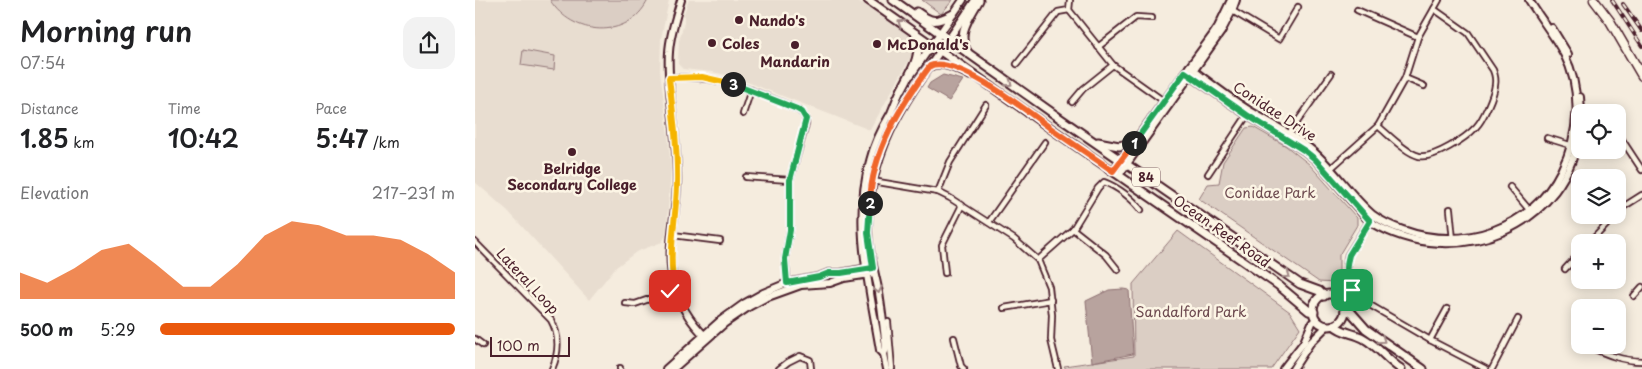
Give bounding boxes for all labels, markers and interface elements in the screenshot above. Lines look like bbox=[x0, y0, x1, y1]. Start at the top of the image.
text: Morning run bbox=[20, 9, 192, 52]
place label: Nando's bbox=[749, 10, 805, 31]
marker: Nando's bbox=[733, 14, 745, 26]
button: share bbox=[403, 17, 455, 69]
one-way arrow bbox=[897, 20, 906, 29]
place label: Coles bbox=[722, 33, 760, 54]
place label: McDonald's bbox=[887, 34, 969, 55]
marker: Coles bbox=[706, 37, 718, 49]
marker: McDonald's bbox=[871, 38, 883, 50]
marker: Mandarin bbox=[789, 39, 801, 51]
text: 07:54 bbox=[20, 50, 66, 74]
place label: Mandarin bbox=[760, 51, 830, 72]
pin: 3 bbox=[721, 72, 745, 96]
text: 3 bbox=[729, 74, 738, 95]
street label: Conidae Drive bbox=[1229, 76, 1321, 146]
one-way arrow bbox=[1004, 77, 1013, 86]
text: Distance bbox=[20, 98, 79, 119]
text: Time bbox=[168, 98, 201, 119]
text: Pace bbox=[315, 98, 347, 119]
map controls bbox=[1571, 104, 1626, 354]
button: locate bbox=[1571, 104, 1626, 159]
text: 1.85 bbox=[20, 119, 69, 157]
text: 10:42 bbox=[168, 119, 239, 157]
text: 5:47 bbox=[315, 119, 368, 157]
pin: 1 bbox=[1121, 130, 1147, 156]
text: km bbox=[69, 132, 94, 153]
text: /km bbox=[368, 132, 400, 153]
text: 1 bbox=[1131, 133, 1138, 154]
marker: Belridge Secondary College bbox=[566, 146, 578, 158]
place label: Belridge Secondary College bbox=[507, 158, 637, 195]
road number: 84 bbox=[1132, 168, 1160, 186]
button: layers bbox=[1571, 169, 1626, 224]
text: Elevation bbox=[20, 180, 89, 204]
text: 217–231 m bbox=[372, 180, 455, 204]
park label: Conidae Park bbox=[1224, 182, 1316, 203]
pin: 2 bbox=[857, 190, 883, 216]
street label: Ocean Reef Road bbox=[1169, 190, 1275, 272]
text: 2 bbox=[866, 193, 875, 214]
button: + bbox=[1571, 234, 1626, 289]
street label: Lateral Loop bbox=[492, 243, 564, 319]
one-way arrow bbox=[1281, 269, 1291, 278]
pin bbox=[1331, 269, 1373, 311]
pin bbox=[649, 270, 691, 312]
icon: arrive bbox=[1338, 276, 1366, 304]
icon: check bbox=[656, 277, 684, 305]
one-way arrow bbox=[872, 286, 883, 295]
button: − bbox=[1571, 299, 1626, 354]
park label: Sandalford Park bbox=[1135, 301, 1247, 322]
text: 500 m bbox=[20, 317, 73, 341]
text: 5:29 bbox=[100, 317, 135, 341]
scale bar bbox=[490, 334, 570, 357]
one-way arrow bbox=[1376, 334, 1386, 343]
text: 100 m bbox=[497, 335, 540, 356]

